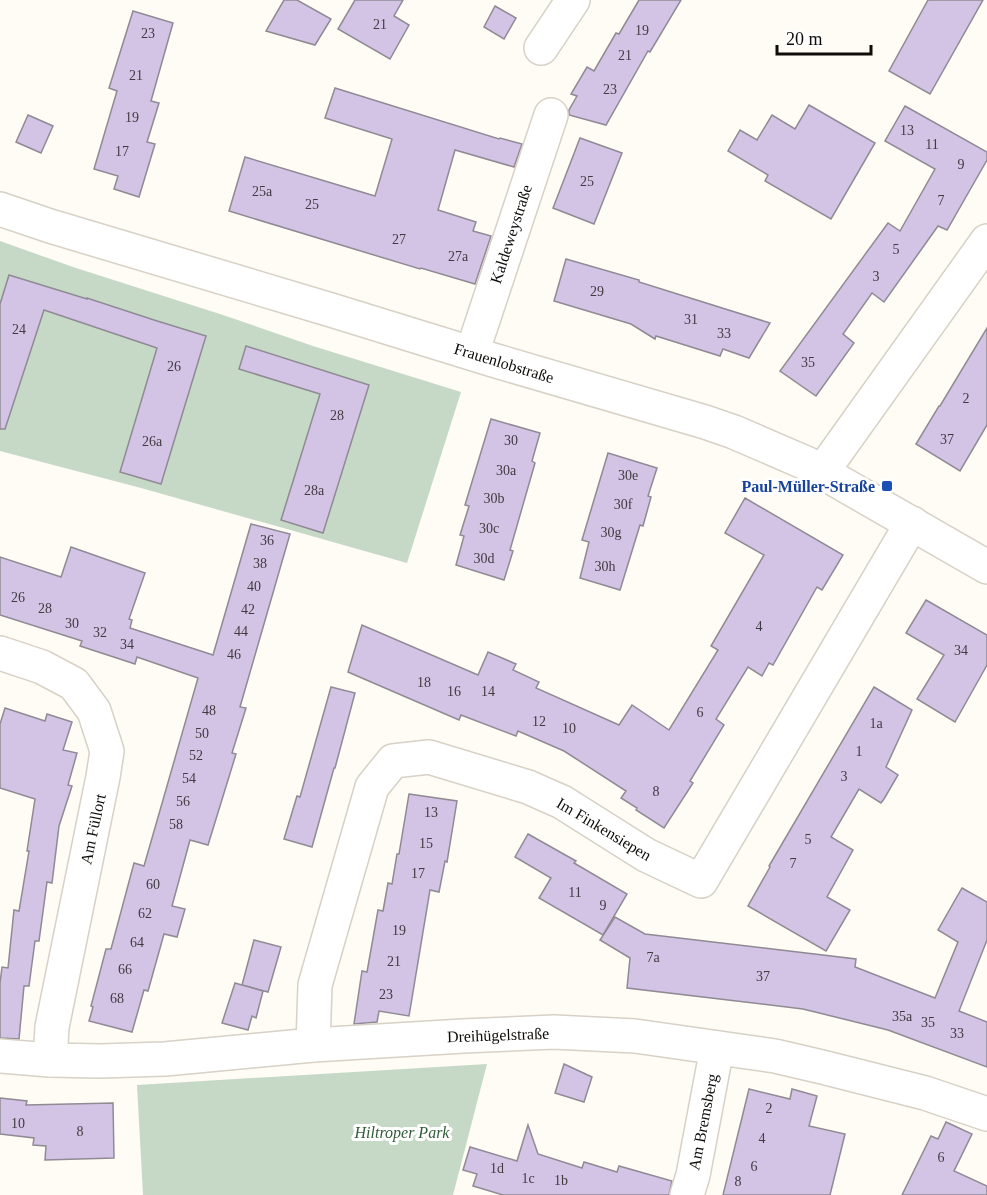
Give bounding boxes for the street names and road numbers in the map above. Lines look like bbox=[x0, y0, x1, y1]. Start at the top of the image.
street label: Kaldeweystraße bbox=[487, 182, 536, 286]
street label: Frauenlobstraße bbox=[452, 340, 556, 386]
street label: Am Füllort bbox=[77, 792, 109, 866]
street label: Im Finkensiepen bbox=[553, 794, 654, 865]
street label: Dreihügelstraße bbox=[447, 1025, 549, 1046]
street label: Am Bremsberg bbox=[685, 1072, 722, 1172]

